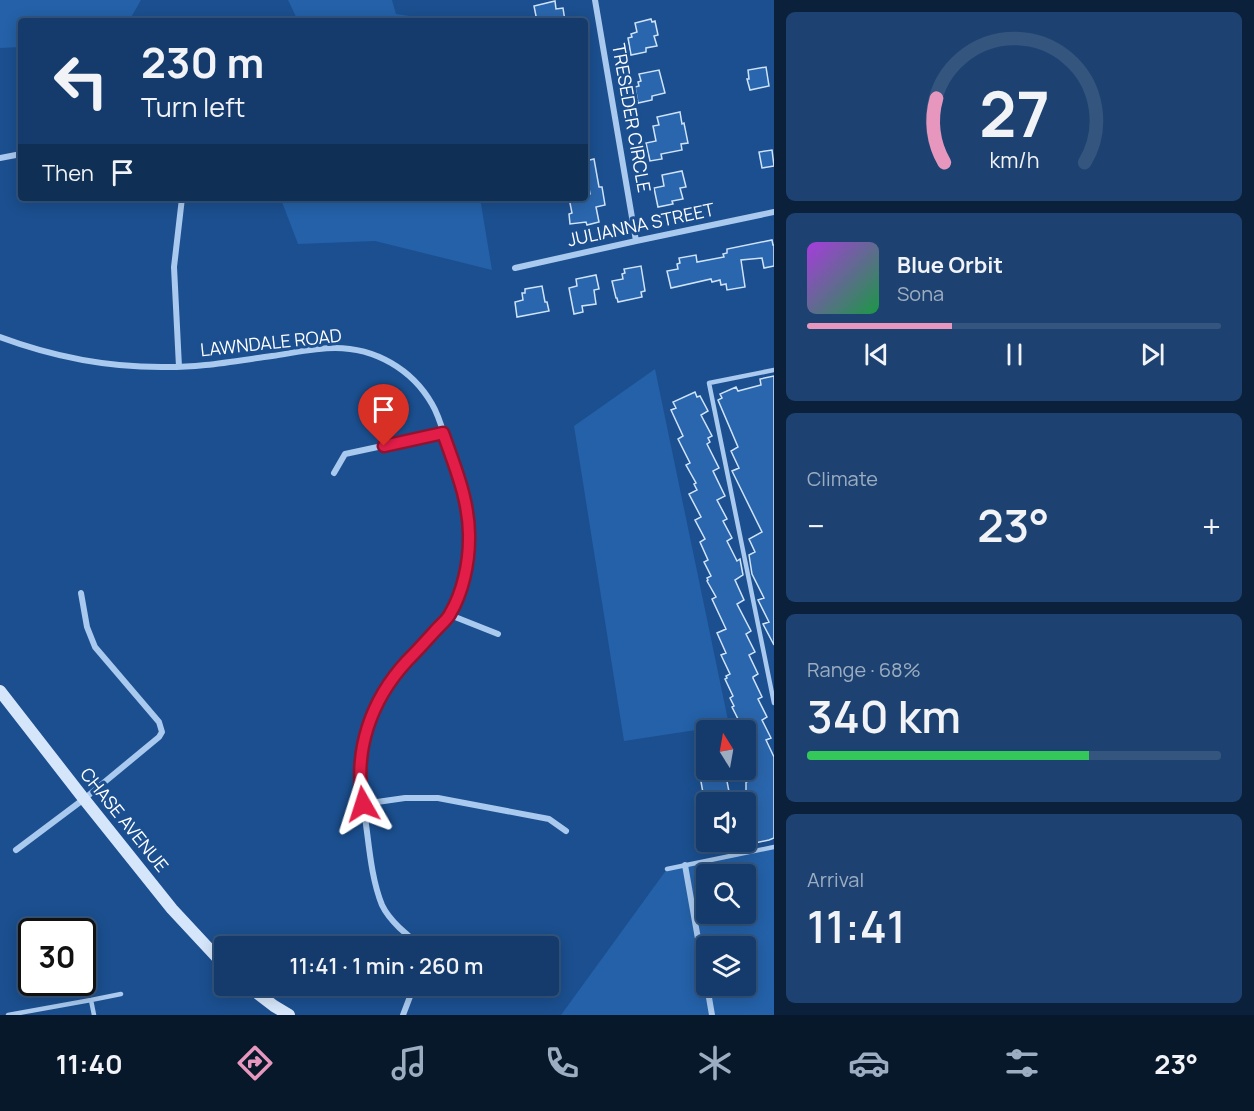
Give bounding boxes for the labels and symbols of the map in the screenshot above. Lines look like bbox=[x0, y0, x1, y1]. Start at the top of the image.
street label: TRESEDER CIRCLE bbox=[607, 41, 657, 194]
street label: JULIANNA STREET bbox=[565, 197, 717, 251]
street label: LAWNDALE ROAD bbox=[199, 323, 343, 361]
pin bbox=[358, 384, 409, 446]
north arrow bbox=[696, 720, 756, 780]
street label: CHASE AVENUE bbox=[75, 762, 174, 877]
position arrow bbox=[331, 772, 395, 836]
speed limit sign: 30 bbox=[18, 918, 96, 996]

